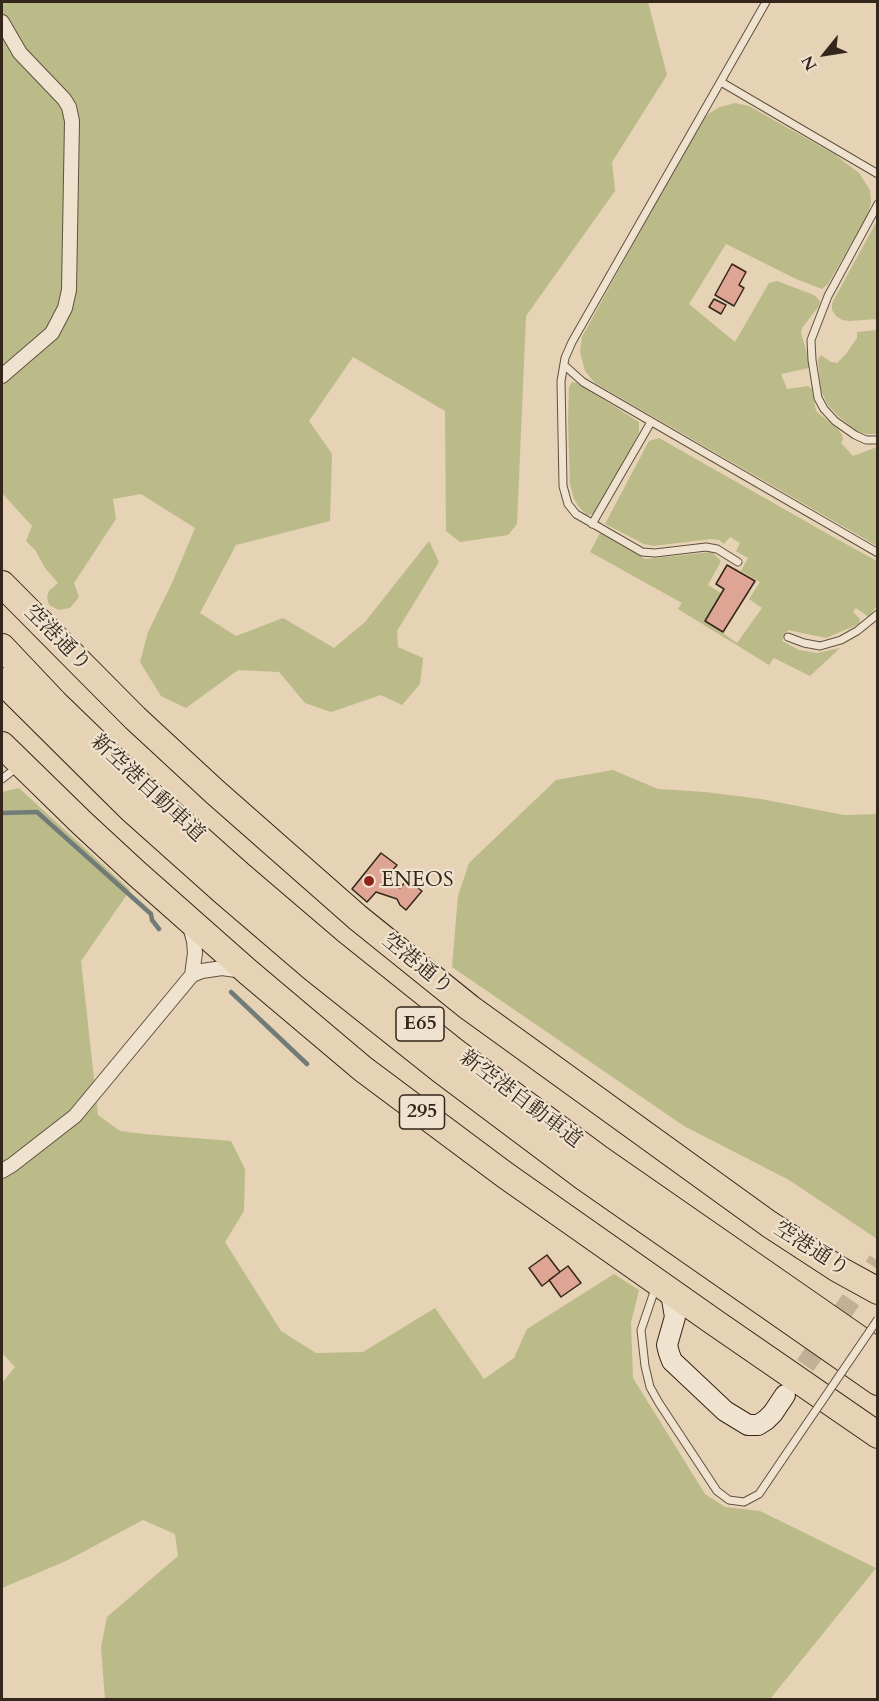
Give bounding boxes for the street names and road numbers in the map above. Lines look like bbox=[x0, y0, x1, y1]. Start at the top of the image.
street label: 空港通り bbox=[18, 600, 96, 678]
street label: 新空港自動車道 bbox=[85, 730, 209, 848]
street label: 空港通り bbox=[376, 929, 458, 1001]
road number: E65 bbox=[396, 1007, 444, 1041]
street label: 新空港自動車道 bbox=[454, 1046, 586, 1154]
road number: 295 bbox=[400, 1095, 444, 1129]
street label: 空港通り bbox=[769, 1217, 853, 1283]

